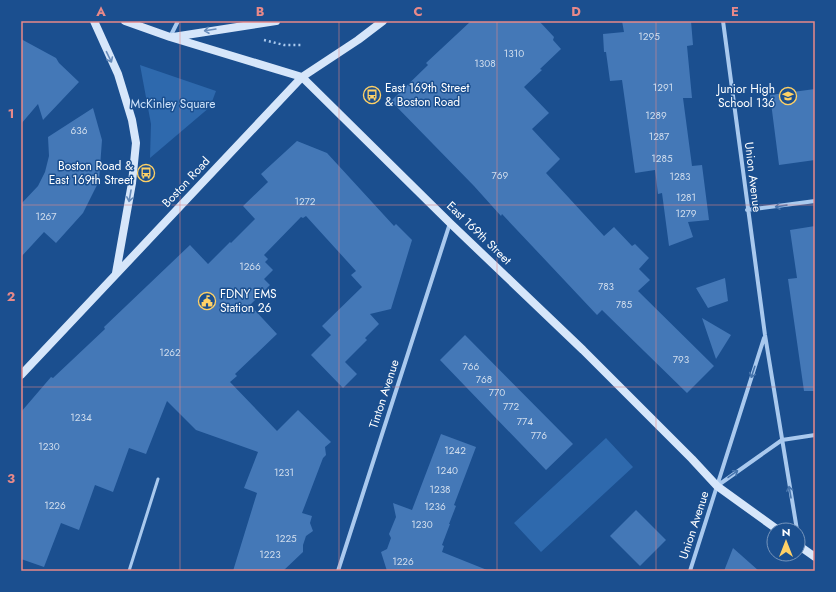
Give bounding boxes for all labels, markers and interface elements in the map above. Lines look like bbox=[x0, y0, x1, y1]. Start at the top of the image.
text: A bbox=[95, 2, 106, 21]
text: B bbox=[256, 2, 265, 21]
text: C bbox=[413, 2, 423, 21]
text: D bbox=[571, 2, 581, 21]
text: E bbox=[731, 2, 739, 21]
one-way arrow bbox=[204, 26, 217, 34]
house number: 1295 bbox=[638, 29, 660, 44]
house number: 1310 bbox=[504, 46, 524, 61]
one-way arrow bbox=[106, 50, 113, 62]
house number: 1308 bbox=[474, 56, 496, 71]
place label: East 169th Street & Boston Road bbox=[385, 79, 469, 111]
house number: 1291 bbox=[653, 80, 673, 95]
place label: Junior High School 136 bbox=[715, 80, 775, 112]
bus stop icon: East 169th Street & Boston Road bbox=[362, 85, 382, 105]
school or university icon: Junior High School 136 bbox=[778, 86, 798, 106]
park label: McKinley Square bbox=[131, 95, 215, 113]
text: 1 bbox=[8, 104, 14, 123]
house number: 1289 bbox=[645, 108, 667, 123]
house number: 636 bbox=[71, 123, 88, 138]
house number: 1287 bbox=[649, 129, 670, 144]
street label: Union Avenue bbox=[740, 141, 766, 213]
house number: 1285 bbox=[651, 151, 673, 166]
street label: Boston Road bbox=[158, 153, 214, 211]
place label: Boston Road & East 169th Street bbox=[49, 157, 133, 189]
bus stop icon: Boston Road & East 169th Street bbox=[136, 163, 156, 183]
house number: 769 bbox=[492, 168, 509, 183]
house number: 1283 bbox=[669, 169, 691, 184]
one-way arrow bbox=[126, 189, 134, 202]
house number: 1281 bbox=[676, 190, 696, 205]
house number: 1272 bbox=[294, 194, 316, 209]
street label: East 169th Street bbox=[442, 197, 516, 269]
one-way arrow bbox=[775, 202, 788, 210]
house number: 1279 bbox=[675, 206, 697, 221]
house number: 1267 bbox=[35, 209, 57, 224]
house number: 1266 bbox=[239, 259, 261, 274]
house number: 783 bbox=[598, 279, 615, 294]
place label: FDNY EMS Station 26 bbox=[220, 285, 277, 317]
text: 2 bbox=[7, 287, 15, 306]
public building icon: FDNY EMS Station 26 bbox=[197, 291, 217, 311]
house number: 785 bbox=[616, 297, 633, 312]
house number: 1262 bbox=[159, 345, 181, 360]
house number: 793 bbox=[673, 352, 690, 367]
street label: Tinton Avenue bbox=[364, 357, 404, 431]
house number: 766 bbox=[463, 359, 480, 374]
one-way arrow bbox=[749, 366, 756, 379]
house number: 768 bbox=[476, 372, 492, 387]
house number: 770 bbox=[489, 385, 505, 400]
house number: 772 bbox=[503, 399, 519, 414]
house number: 1234 bbox=[70, 410, 92, 425]
house number: 774 bbox=[517, 414, 533, 429]
house number: 776 bbox=[531, 428, 547, 443]
house number: 1230 bbox=[38, 439, 60, 454]
house number: 1242 bbox=[444, 443, 466, 458]
house number: 1240 bbox=[436, 463, 458, 478]
house number: 1231 bbox=[274, 465, 294, 480]
text: 3 bbox=[7, 469, 15, 488]
one-way arrow bbox=[727, 470, 738, 478]
house number: 1238 bbox=[429, 482, 451, 497]
one-way arrow bbox=[786, 485, 794, 498]
street label: Union Avenue bbox=[675, 489, 713, 561]
house number: 1226 bbox=[44, 498, 66, 513]
house number: 1236 bbox=[424, 499, 446, 514]
house number: 1230 bbox=[411, 517, 433, 532]
north arrow bbox=[766, 522, 806, 562]
text: N bbox=[782, 524, 790, 540]
house number: 1225 bbox=[275, 531, 297, 546]
house number: 1223 bbox=[259, 547, 281, 562]
house number: 1226 bbox=[392, 554, 414, 569]

